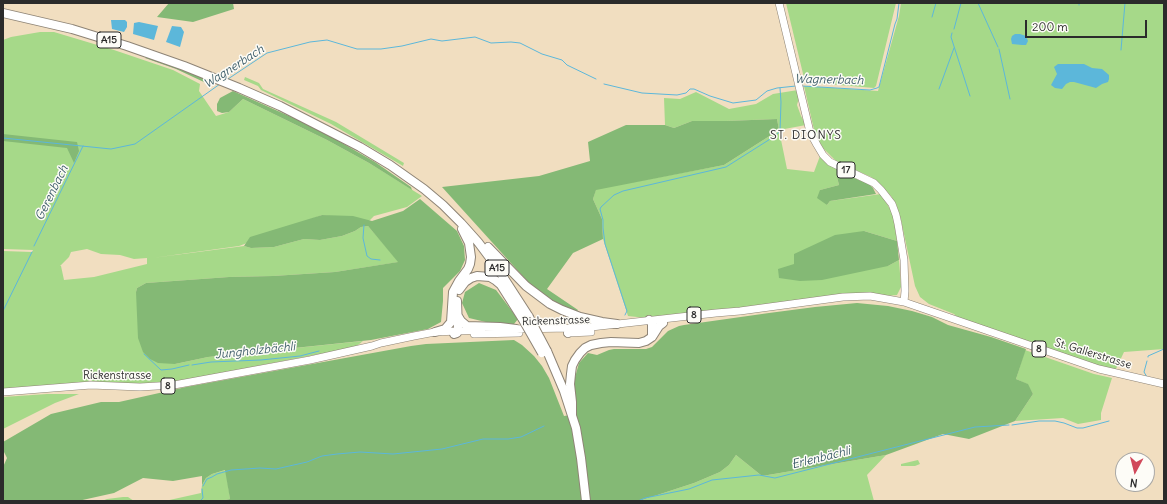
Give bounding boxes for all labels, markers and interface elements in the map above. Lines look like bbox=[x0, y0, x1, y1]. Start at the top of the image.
scale bar bbox=[1027, 12, 1149, 38]
text: 200 m bbox=[1032, 19, 1068, 34]
road number: A15 bbox=[97, 32, 121, 48]
water label: Wagnerbach bbox=[201, 42, 267, 92]
water label: Wagnerbach bbox=[794, 72, 864, 88]
district label: ST. DIONYS bbox=[770, 129, 842, 143]
road number: 17 bbox=[837, 162, 855, 178]
water label: Gerenbach bbox=[32, 163, 72, 223]
road number: A15 bbox=[485, 260, 509, 276]
road number: 8 bbox=[687, 307, 701, 323]
street label: Rickenstrasse bbox=[522, 313, 590, 329]
street label: St. Gallerstrasse bbox=[1053, 336, 1133, 372]
water label: Jungholzbächli bbox=[214, 340, 296, 362]
road number: 8 bbox=[1032, 341, 1046, 357]
street label: Rickenstrasse bbox=[83, 369, 151, 383]
road number: 8 bbox=[161, 378, 175, 394]
water label: Erlenbächli bbox=[790, 444, 852, 472]
north arrow bbox=[1115, 452, 1155, 492]
text: N bbox=[1129, 476, 1138, 490]

